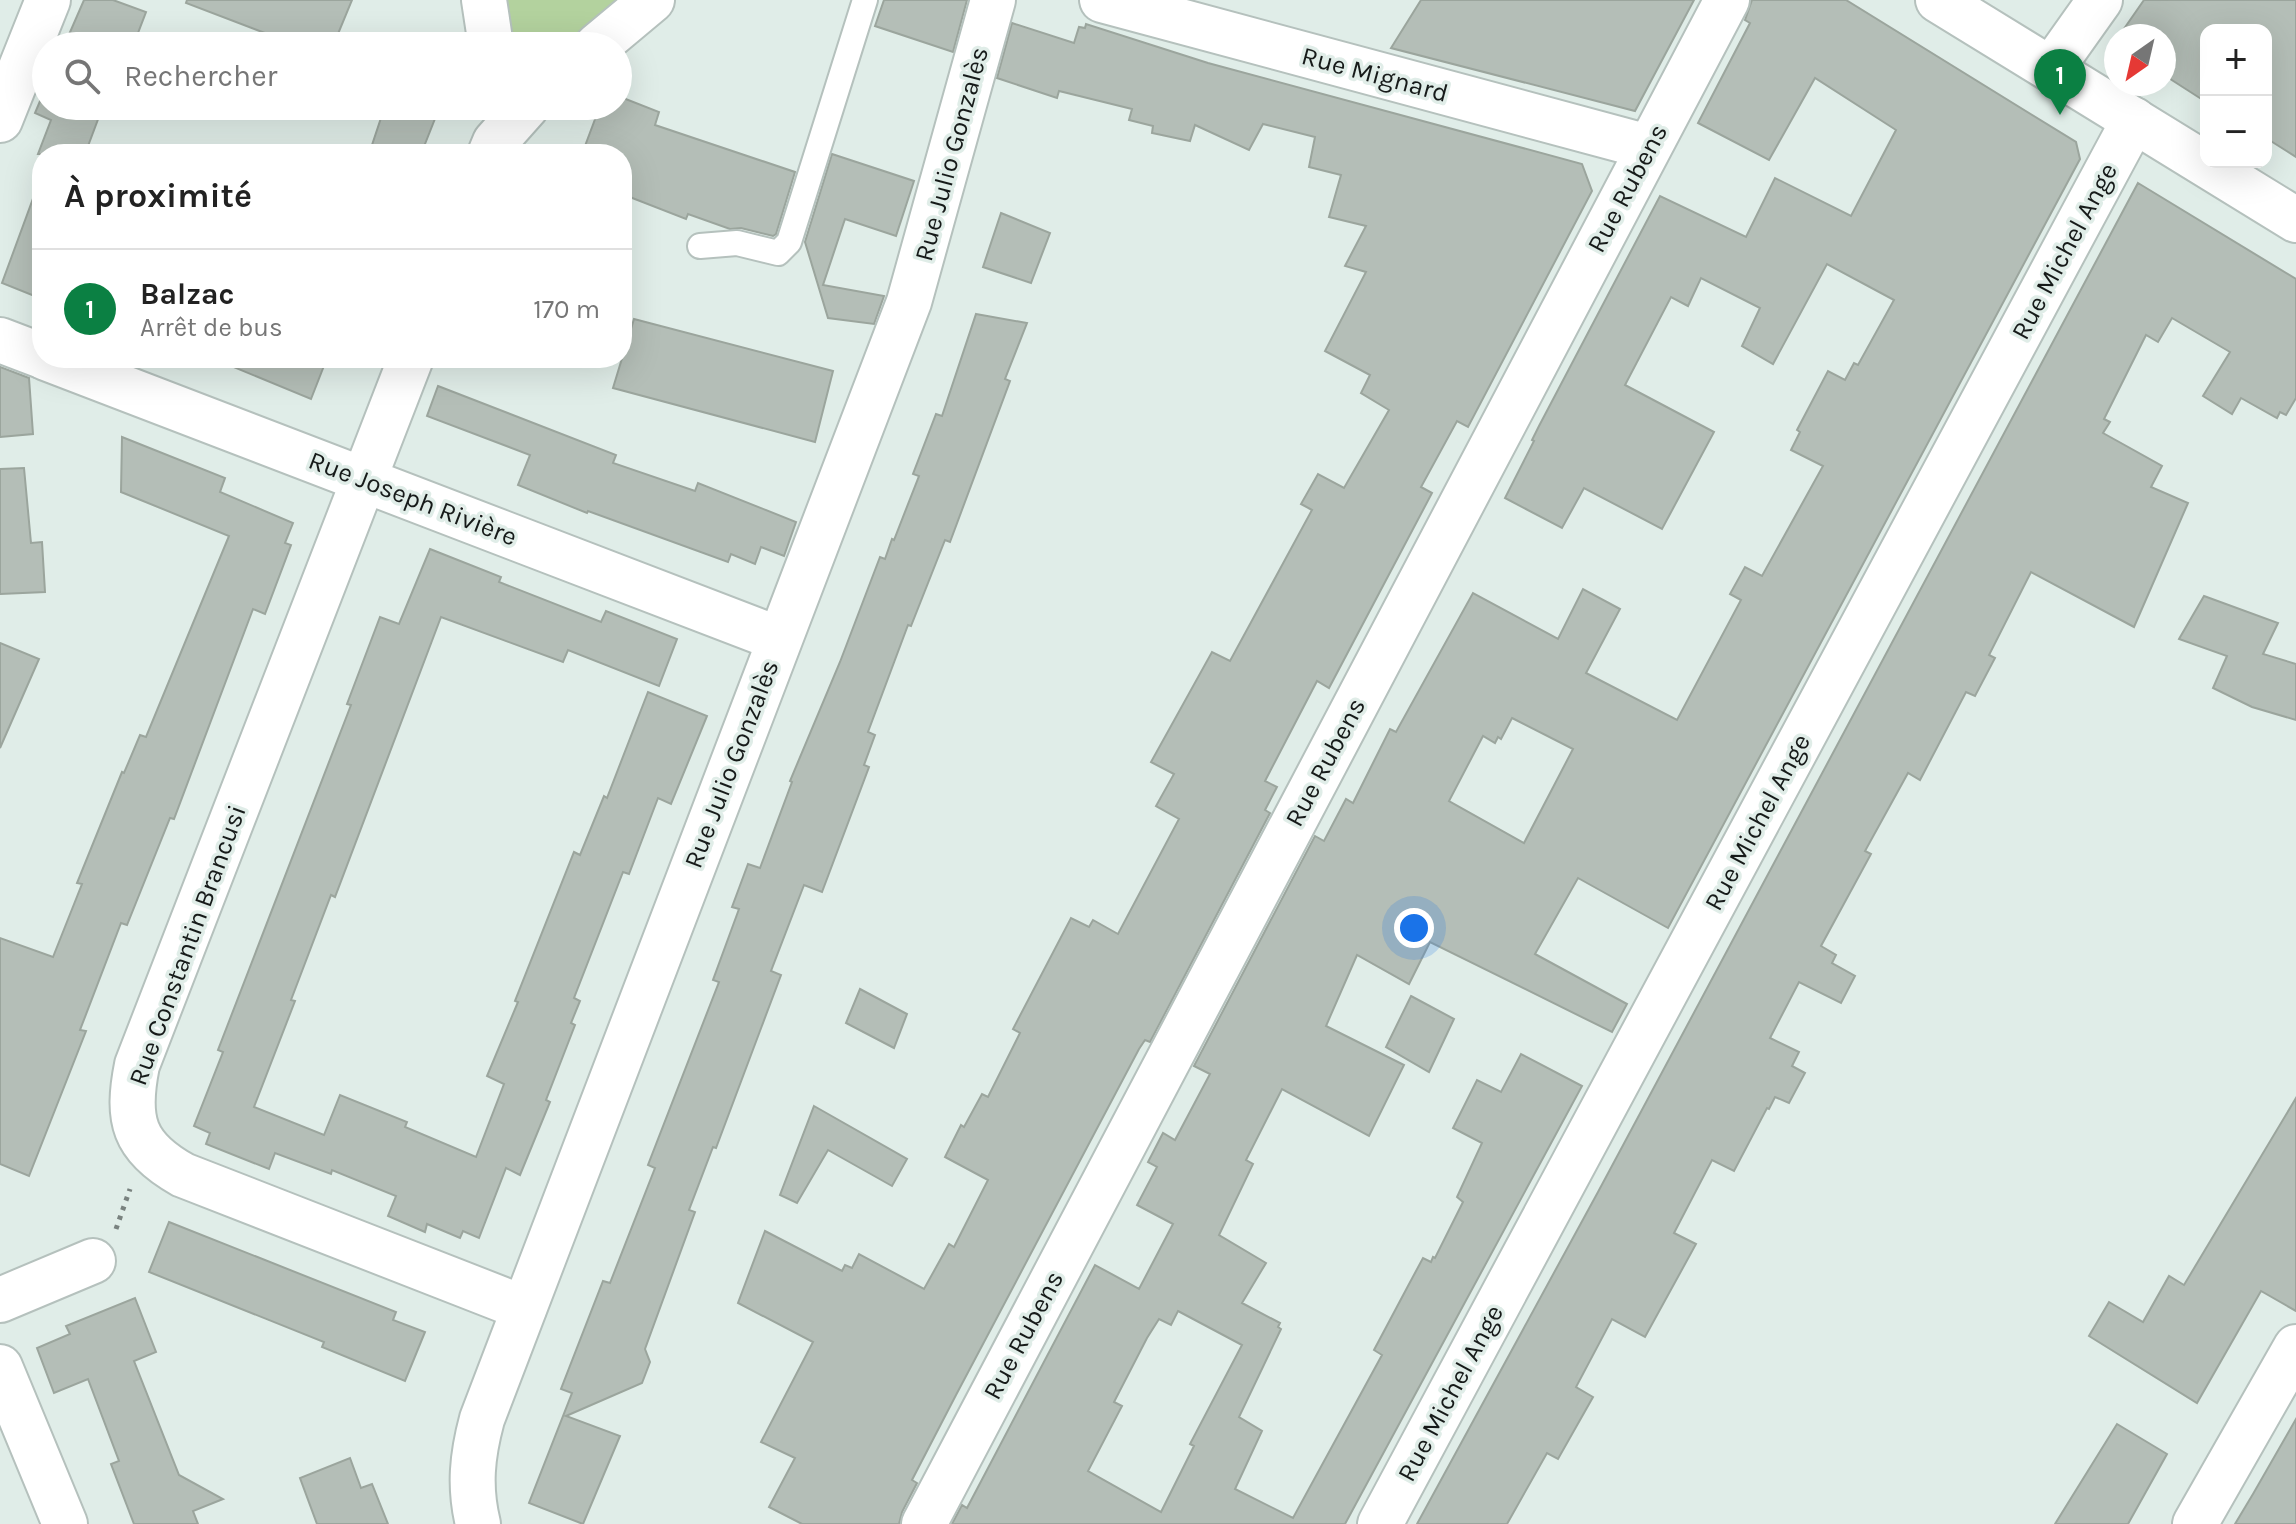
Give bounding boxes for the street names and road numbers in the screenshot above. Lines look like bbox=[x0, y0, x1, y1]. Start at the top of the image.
street label: Rue Mignard bbox=[1298, 40, 1452, 109]
street label: Rue Julio Gonzalès bbox=[908, 44, 995, 265]
street label: Rue Rubens bbox=[1581, 119, 1674, 258]
street label: Rue Michel Ange bbox=[2005, 158, 2124, 345]
street label: Rue Joseph Rivière bbox=[304, 444, 521, 552]
street label: Rue Julio Gonzalès bbox=[677, 656, 785, 873]
street label: Rue Rubens bbox=[1279, 693, 1372, 832]
street label: Rue Michel Ange bbox=[1698, 729, 1817, 916]
street label: Rue Constantin Brancusi bbox=[122, 801, 253, 1090]
street label: Rue Rubens bbox=[977, 1266, 1070, 1405]
street label: Rue Michel Ange bbox=[1391, 1300, 1510, 1487]

